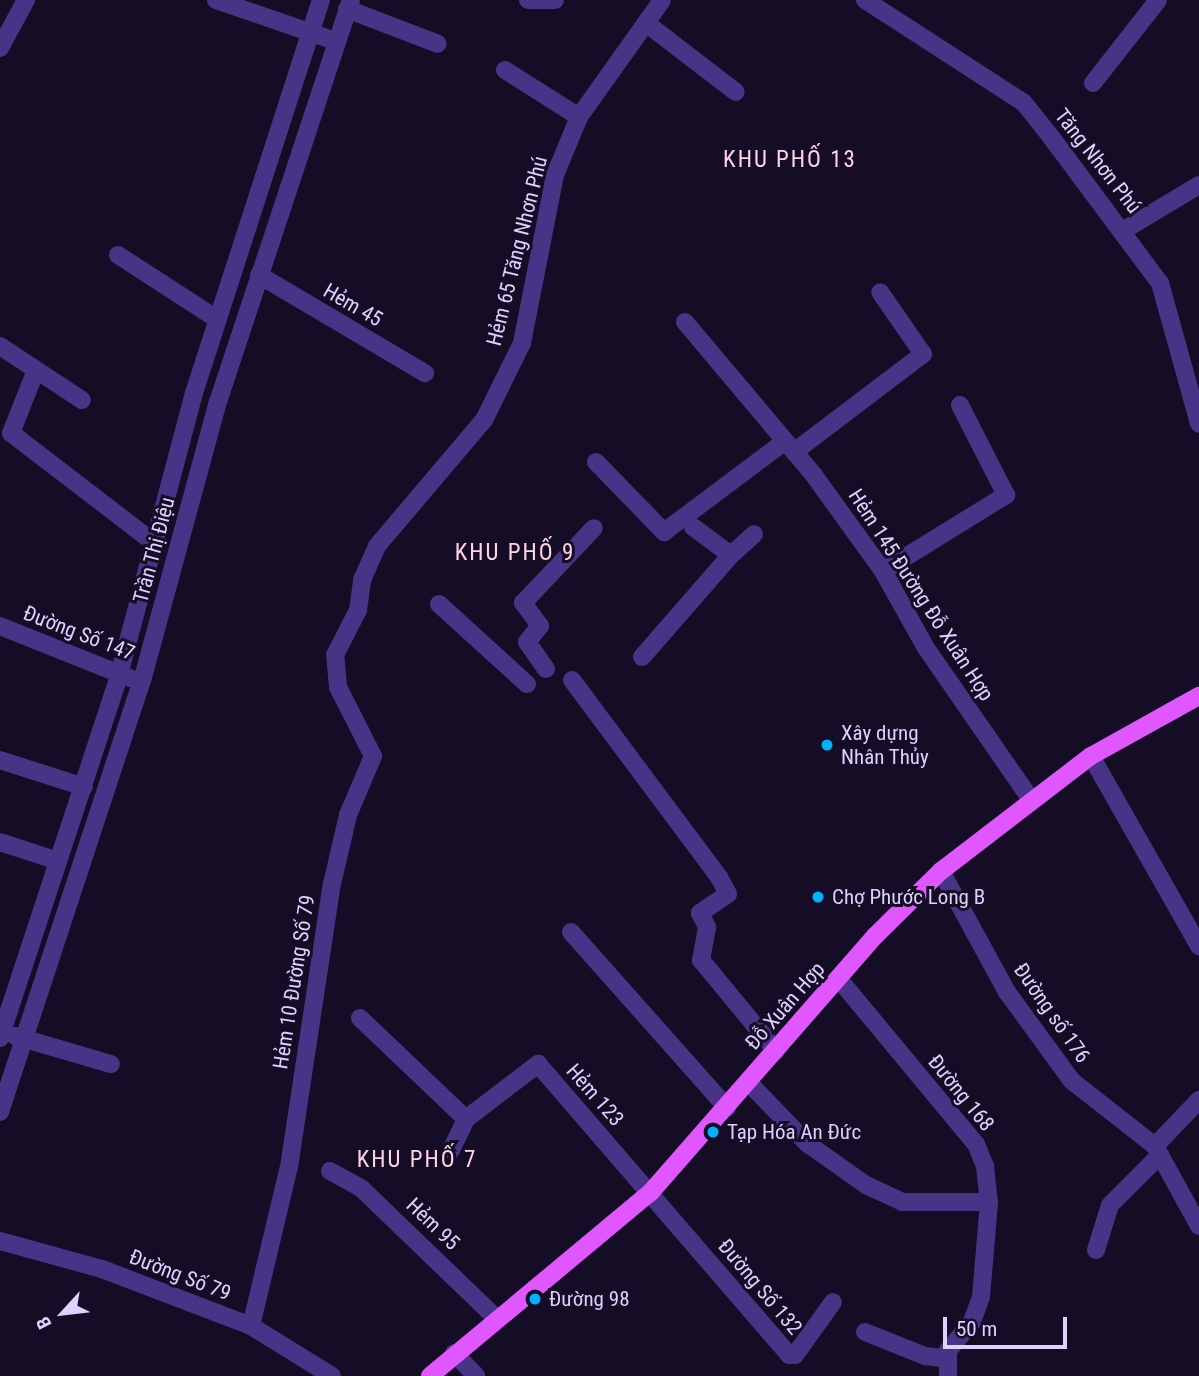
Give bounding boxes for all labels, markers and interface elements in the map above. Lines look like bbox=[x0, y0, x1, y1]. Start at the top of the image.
street label: Tăng Nhơn Phú bbox=[1049, 104, 1147, 218]
district label: KHU PHỐ 13 bbox=[724, 146, 856, 174]
street label: Hẻm 65 Tăng Nhơn Phú bbox=[481, 153, 553, 349]
street label: Hẻm 45 bbox=[319, 278, 387, 332]
street label: Hẻm 145 Đường Đỗ Xuân Hợp bbox=[843, 484, 999, 706]
street label: Trần Thị Điệu bbox=[128, 494, 180, 606]
district label: KHU PHỐ 9 bbox=[456, 539, 574, 567]
street label: Đường Số 147 bbox=[20, 600, 138, 666]
place label: Xây dựng Nhân Thủy bbox=[841, 720, 929, 770]
marker: Xây dựng Nhân Thủy bbox=[819, 737, 835, 753]
place label: Chợ Phước Long B bbox=[832, 884, 985, 910]
marker: Chợ Phước Long B bbox=[810, 889, 826, 905]
street label: Hẻm 10 Đường Số 79 bbox=[268, 893, 320, 1071]
street label: Đỗ Xuân Hợp bbox=[740, 957, 830, 1055]
street label: Đường số 176 bbox=[1008, 958, 1096, 1068]
street label: Đường 168 bbox=[923, 1050, 999, 1136]
street label: Hẻm 123 bbox=[561, 1059, 629, 1131]
place label: Tạp Hóa An Đức bbox=[727, 1119, 861, 1145]
marker: Tạp Hóa An Đức bbox=[705, 1124, 721, 1140]
district label: KHU PHỐ 7 bbox=[358, 1146, 476, 1174]
street label: Hẻm 95 bbox=[401, 1193, 465, 1255]
street label: Đường Số 132 bbox=[713, 1234, 807, 1340]
street label: Đường Số 79 bbox=[126, 1244, 234, 1306]
north arrow bbox=[28, 1278, 98, 1348]
place label: Đường 98 bbox=[549, 1286, 629, 1312]
marker: Đường 98 bbox=[527, 1291, 543, 1307]
scale bar bbox=[947, 1302, 1071, 1346]
text: B bbox=[31, 1313, 57, 1333]
text: 50 m bbox=[956, 1317, 997, 1341]

